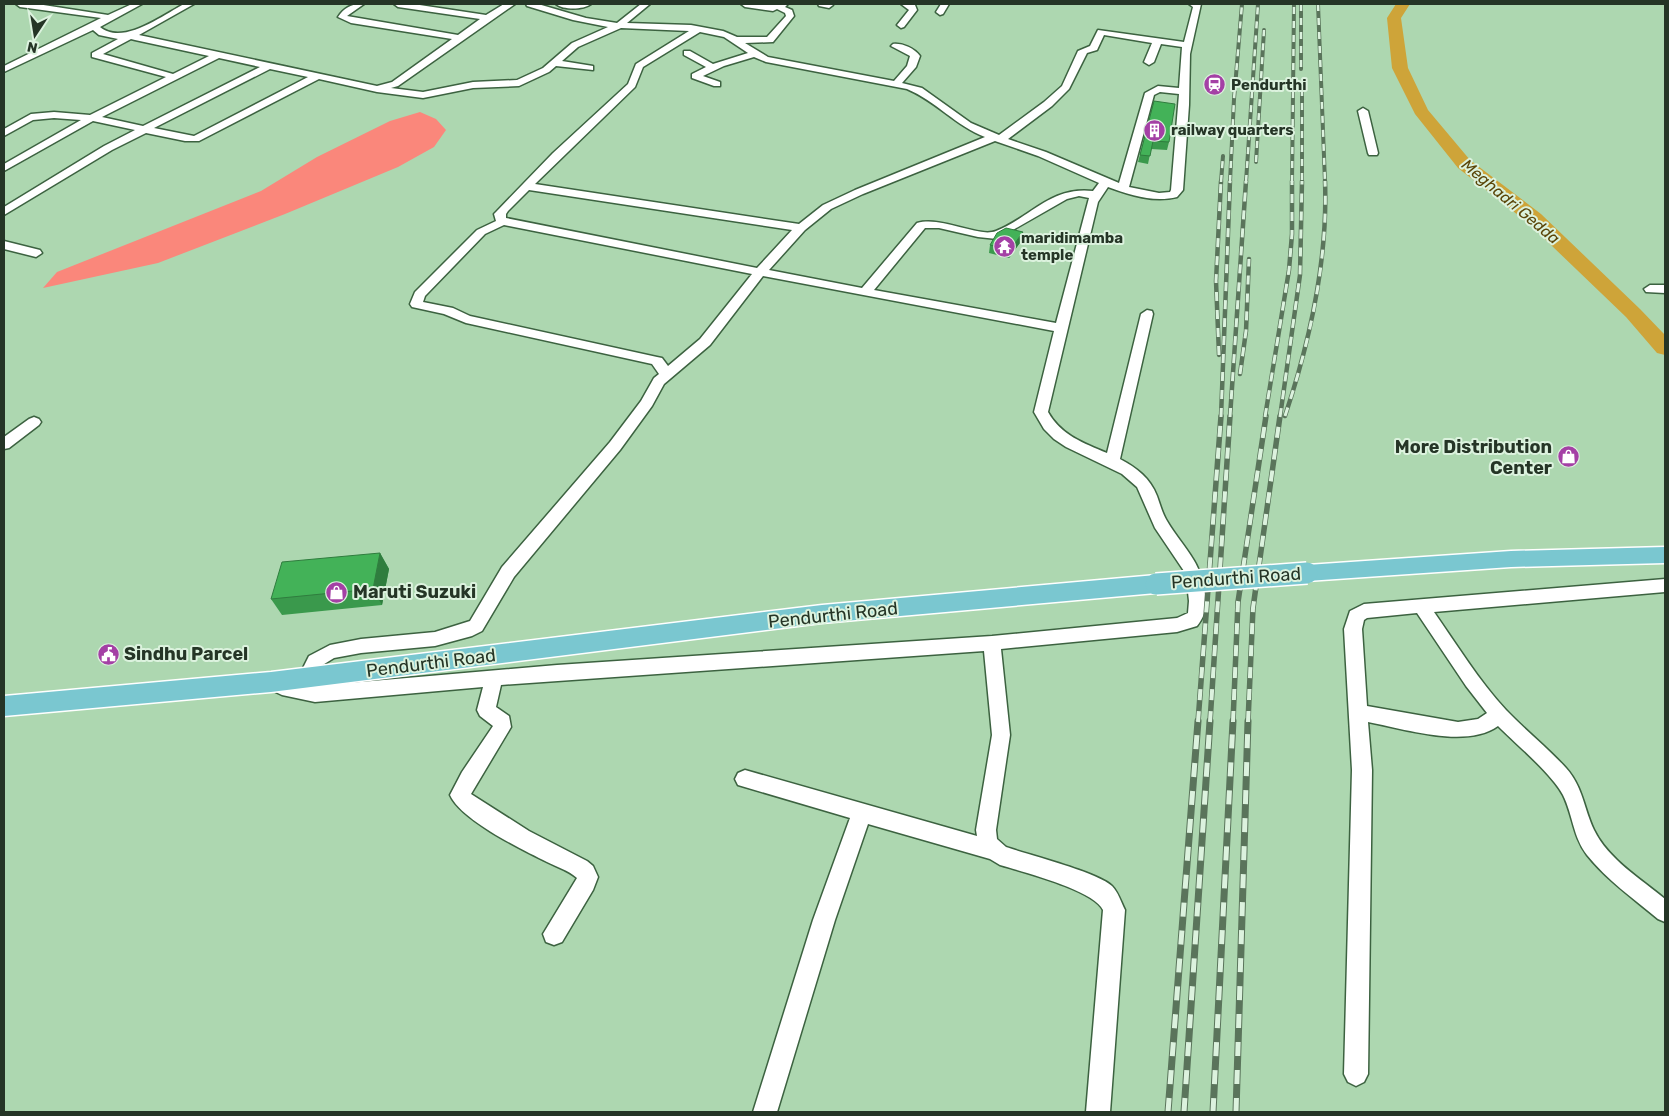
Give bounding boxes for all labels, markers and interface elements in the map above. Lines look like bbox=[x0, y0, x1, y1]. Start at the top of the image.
north arrow bbox=[10, 10, 60, 60]
text: N bbox=[26, 38, 39, 57]
station icon: Pendurthi bbox=[1203, 73, 1227, 97]
place label: Pendurthi bbox=[1231, 76, 1307, 94]
building icon: railway quarters bbox=[1143, 118, 1167, 142]
place label: railway quarters bbox=[1171, 121, 1294, 139]
water label: Meghadri Gedda bbox=[1458, 155, 1564, 248]
place label: maridimamba temple bbox=[1021, 229, 1123, 264]
temple icon: maridimamba temple bbox=[993, 235, 1017, 259]
place label: More Distribution Center bbox=[1395, 436, 1552, 479]
shop icon: More Distribution Center bbox=[1556, 445, 1580, 469]
street label: Pendurthi Road bbox=[1170, 562, 1302, 594]
shop icon: Maruti Suzuki bbox=[325, 580, 349, 604]
place label: Maruti Suzuki bbox=[353, 581, 476, 603]
street label: Pendurthi Road bbox=[767, 597, 899, 633]
public building icon: Sindhu Parcel bbox=[96, 642, 120, 666]
place label: Sindhu Parcel bbox=[124, 643, 248, 665]
street label: Pendurthi Road bbox=[365, 644, 497, 682]

